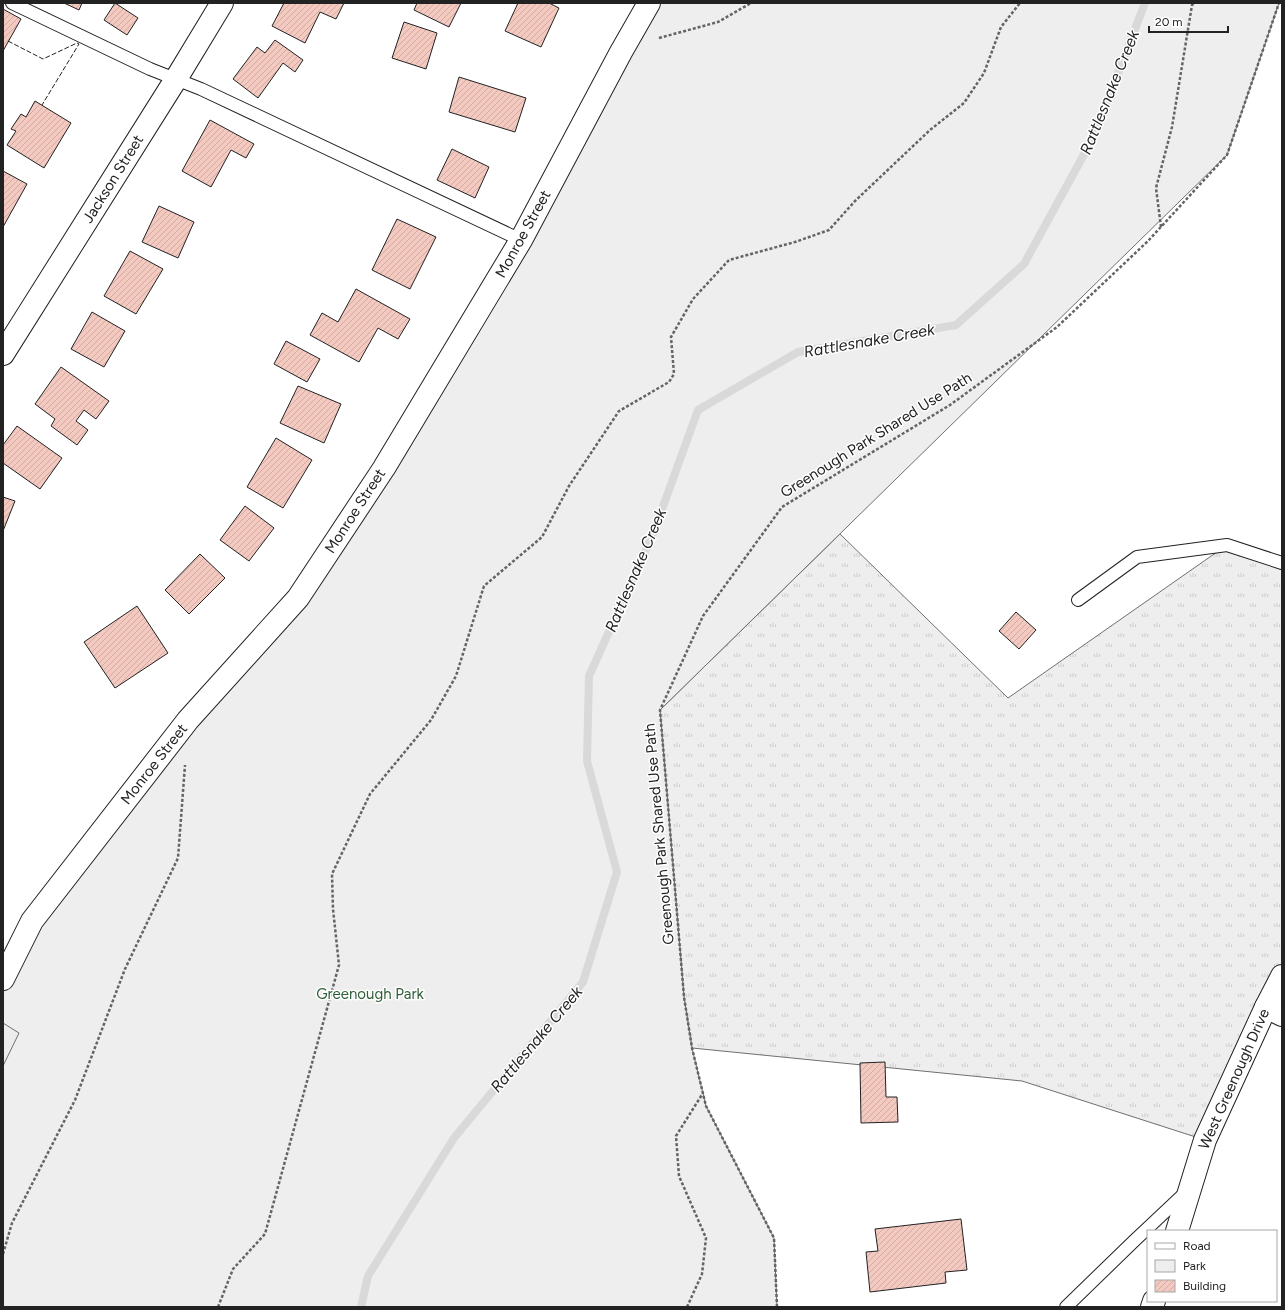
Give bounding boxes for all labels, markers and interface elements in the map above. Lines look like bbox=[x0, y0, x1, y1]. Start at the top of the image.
scale bar bbox=[1149, 8, 1228, 34]
text: 20 m bbox=[1155, 15, 1183, 29]
water label: Rattlesnake Creek bbox=[1076, 26, 1144, 157]
street label: Jackson Street bbox=[79, 131, 147, 226]
street label: Monroe Street bbox=[492, 187, 555, 281]
water label: Rattlesnake Creek bbox=[802, 319, 937, 361]
street label: Greenough Park Shared Use Path bbox=[777, 369, 975, 501]
street label: Monroe Street bbox=[321, 465, 389, 557]
water label: Rattlesnake Creek bbox=[601, 504, 671, 635]
street label: Monroe Street bbox=[117, 720, 191, 808]
street label: Greenough Park Shared Use Path bbox=[640, 723, 678, 945]
water label: Rattlesnake Creek bbox=[487, 982, 587, 1096]
park label: Greenough Park bbox=[316, 985, 425, 1003]
street label: West Greenough Drive bbox=[1195, 1006, 1273, 1152]
legend bbox=[1147, 1230, 1277, 1302]
text: Road bbox=[1183, 1239, 1211, 1253]
text: Park bbox=[1183, 1259, 1206, 1273]
text: Building bbox=[1183, 1279, 1226, 1293]

